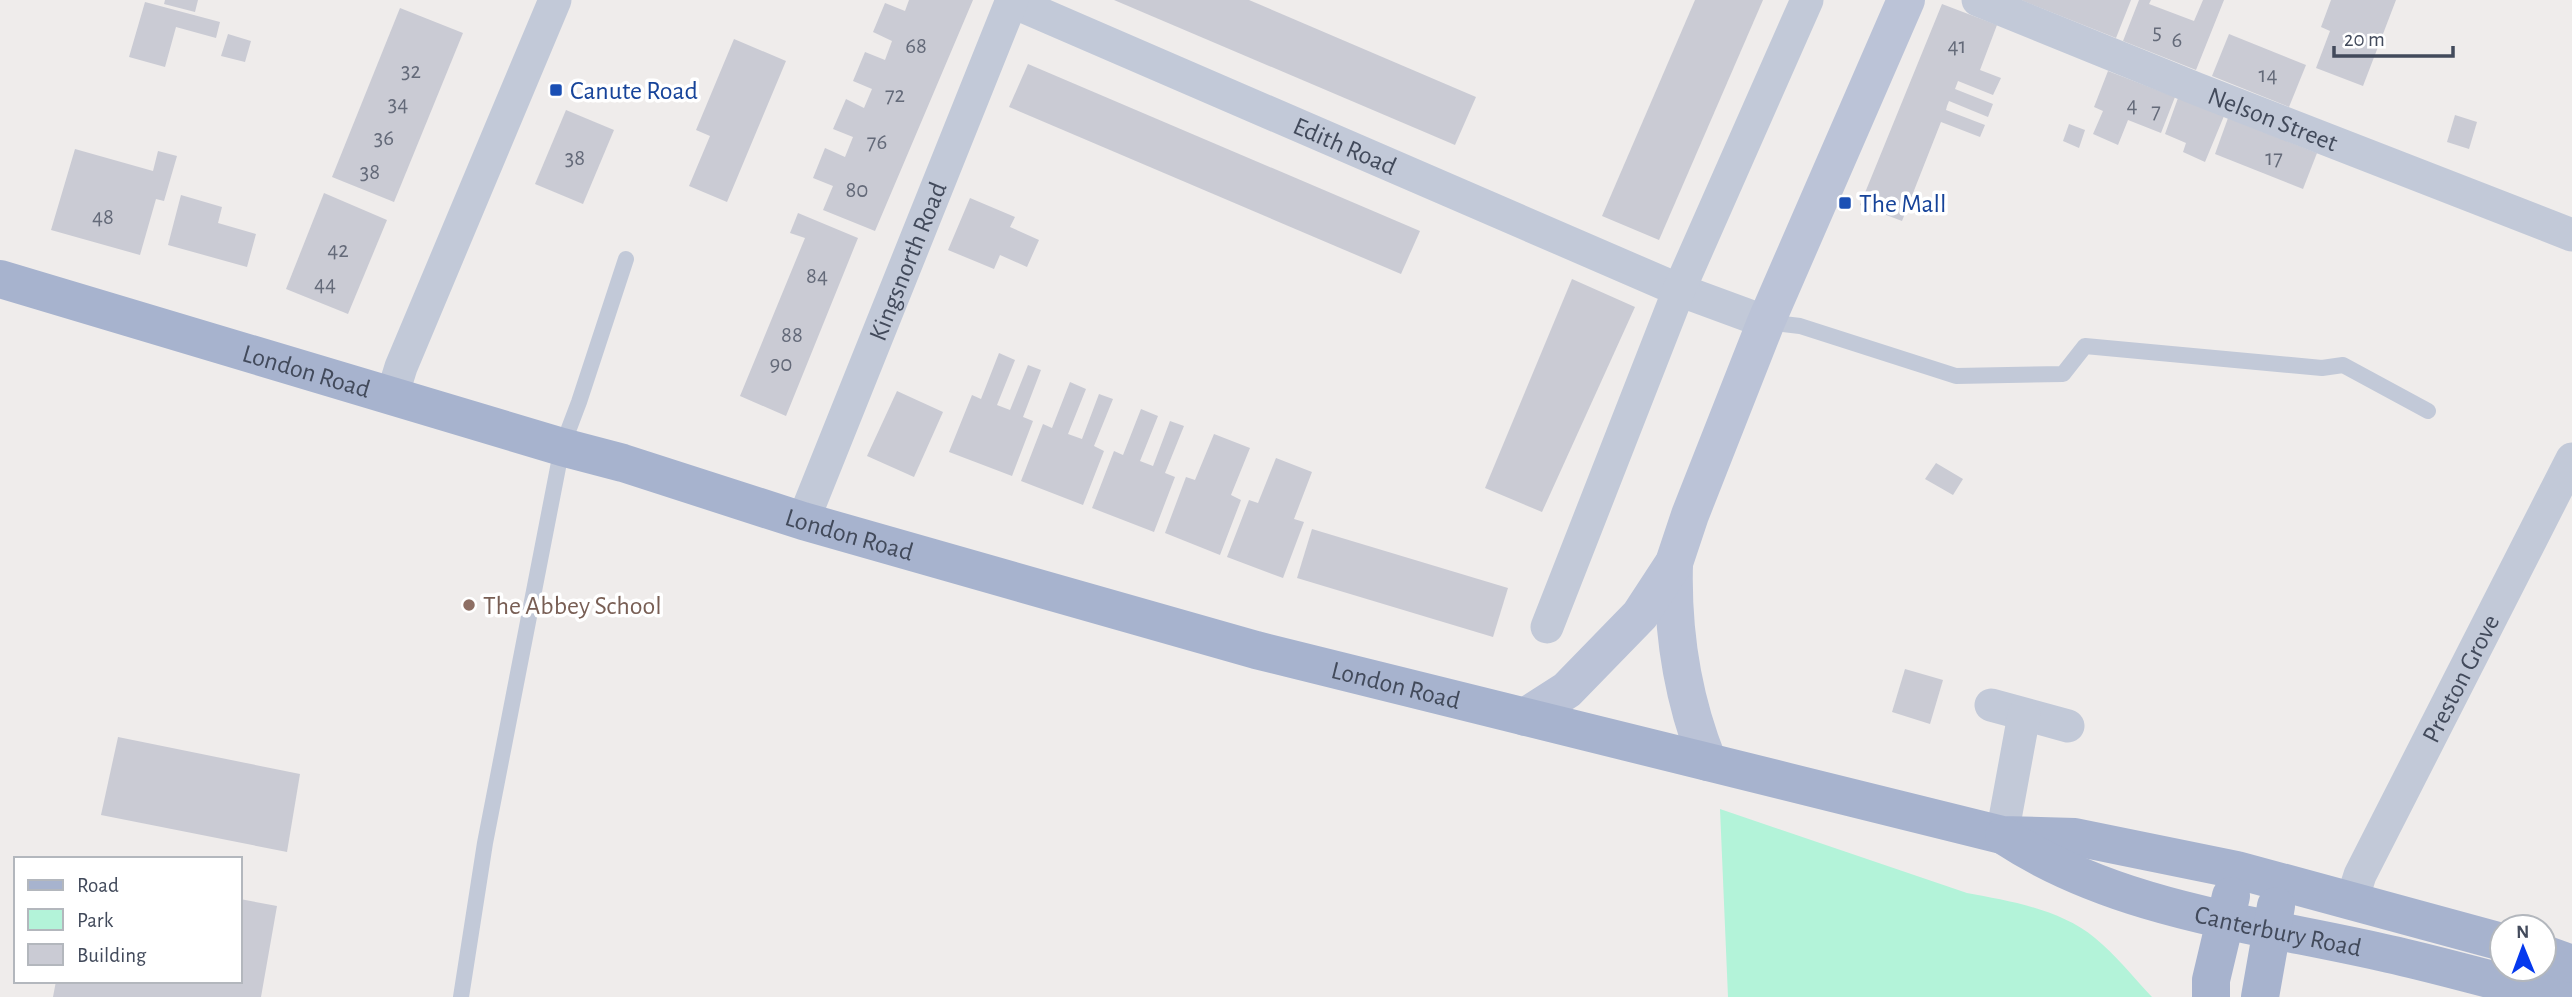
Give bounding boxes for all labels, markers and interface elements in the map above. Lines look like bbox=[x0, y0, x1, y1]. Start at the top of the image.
scale bar bbox=[2334, 14, 2453, 58]
house number: 5 bbox=[2152, 21, 2162, 44]
house number: 6 bbox=[2172, 29, 2182, 52]
text: 20 m bbox=[2344, 29, 2385, 50]
house number: 68 bbox=[905, 35, 927, 58]
house number: 41 bbox=[1948, 35, 1966, 58]
house number: 32 bbox=[401, 60, 421, 83]
house number: 14 bbox=[2259, 64, 2277, 87]
place label: Canute Road bbox=[570, 78, 698, 104]
marker: Canute Road bbox=[548, 82, 564, 98]
street label: Nelson Street bbox=[2204, 83, 2341, 156]
house number: 72 bbox=[885, 84, 905, 107]
house number: 34 bbox=[388, 93, 408, 116]
house number: 4 bbox=[2126, 94, 2138, 117]
house number: 7 bbox=[2151, 100, 2161, 123]
street label: Edith Road bbox=[1289, 113, 1400, 180]
house number: 36 bbox=[374, 127, 394, 150]
house number: 76 bbox=[867, 131, 887, 154]
house number: 38 bbox=[565, 147, 585, 170]
house number: 17 bbox=[2265, 147, 2283, 170]
house number: 38 bbox=[360, 161, 380, 184]
street label: Kingsnorth Road bbox=[865, 178, 952, 345]
house number: 80 bbox=[845, 179, 869, 202]
place label: The Mall bbox=[1859, 191, 1946, 217]
marker: The Mall bbox=[1837, 195, 1853, 211]
house number: 48 bbox=[92, 206, 114, 229]
house number: 42 bbox=[327, 239, 349, 262]
house number: 84 bbox=[806, 265, 828, 288]
house number: 44 bbox=[314, 273, 336, 296]
house number: 88 bbox=[781, 324, 803, 347]
street label: London Road bbox=[239, 340, 373, 403]
house number: 90 bbox=[770, 353, 792, 376]
street label: London Road bbox=[782, 504, 916, 566]
place label: The Abbey School bbox=[483, 593, 662, 619]
marker: The Abbey School bbox=[461, 597, 477, 613]
street label: Preston Grove bbox=[2418, 611, 2504, 747]
street label: London Road bbox=[1329, 657, 1463, 714]
legend bbox=[14, 857, 242, 983]
text: Road bbox=[77, 875, 119, 896]
street label: Canterbury Road bbox=[2192, 901, 2364, 962]
text: Park bbox=[77, 910, 114, 931]
north arrow bbox=[2488, 913, 2558, 983]
text: N bbox=[2516, 923, 2530, 942]
text: Building bbox=[77, 945, 147, 966]

